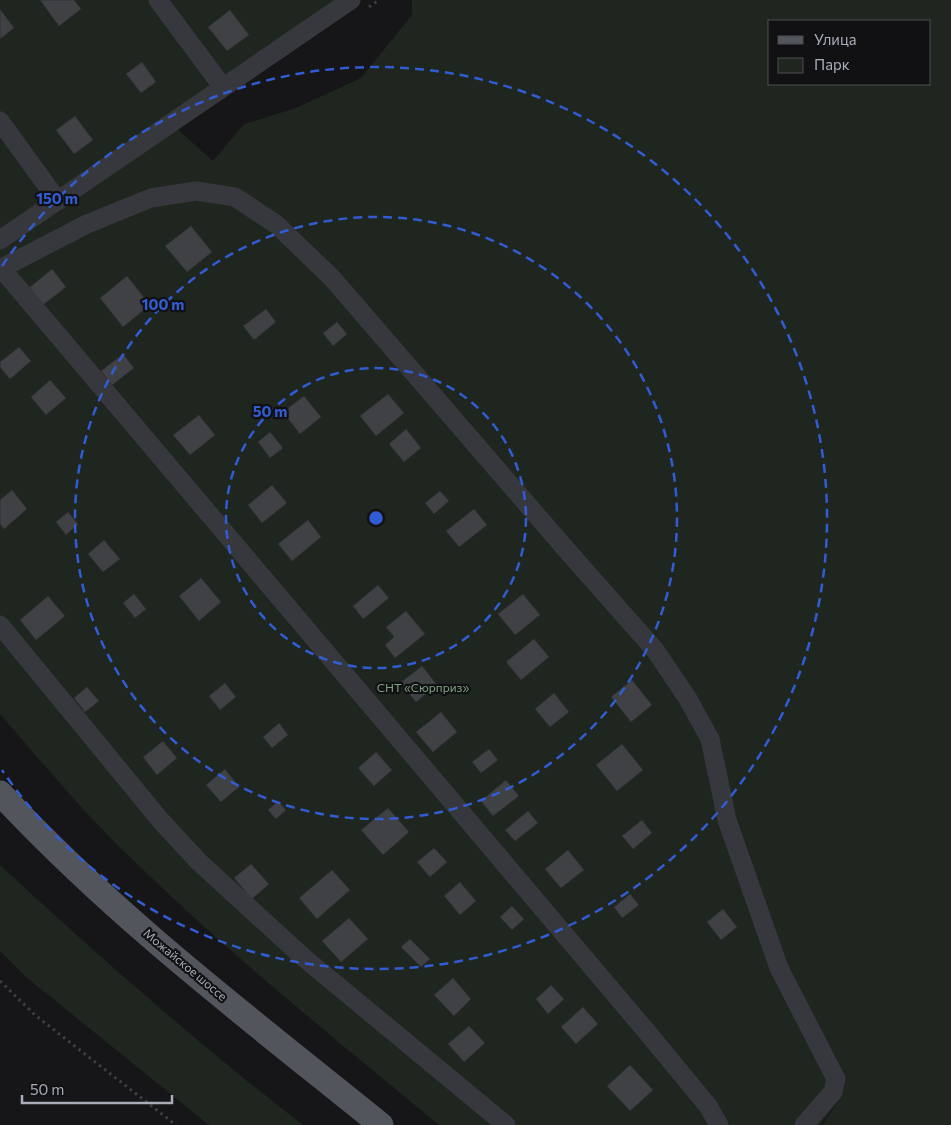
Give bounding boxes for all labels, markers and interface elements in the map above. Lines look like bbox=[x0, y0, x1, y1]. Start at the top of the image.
legend bbox=[768, 20, 931, 85]
text: Улица bbox=[814, 30, 856, 48]
text: Парк bbox=[814, 55, 850, 73]
text: 150 m bbox=[36, 189, 78, 207]
text: 100 m bbox=[142, 295, 184, 313]
text: 50 m bbox=[253, 402, 287, 420]
centre of rings bbox=[367, 509, 385, 527]
park label: СНТ «Сюрприз» bbox=[377, 680, 469, 694]
street label: Можайское шоссе bbox=[141, 925, 230, 1003]
scale bar bbox=[22, 1072, 172, 1104]
text: 50 m bbox=[30, 1080, 64, 1098]

